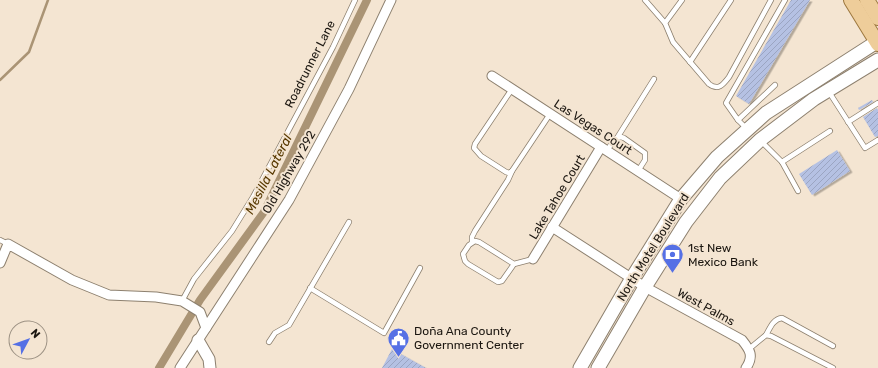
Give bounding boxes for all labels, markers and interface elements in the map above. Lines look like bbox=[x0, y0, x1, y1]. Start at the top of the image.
street label: Roadrunner Lane bbox=[282, 18, 338, 110]
street label: Las Vegas Court bbox=[551, 97, 635, 158]
street label: Old Highway 292 bbox=[260, 128, 318, 216]
water label: Mesilla Lateral bbox=[242, 131, 295, 217]
street label: Lake Tahoe Court bbox=[526, 152, 588, 242]
street label: North Motel Boulevard bbox=[614, 190, 692, 304]
place label: 1st New Mexico Bank bbox=[688, 241, 759, 269]
bank icon: 1st New Mexico Bank bbox=[659, 242, 685, 275]
street label: West Palms bbox=[675, 285, 737, 329]
north arrow bbox=[8, 320, 48, 360]
place label: Doña Ana County Government Center bbox=[414, 324, 524, 352]
public building icon: Doña Ana County Government Center bbox=[385, 325, 411, 358]
text: N bbox=[28, 327, 43, 341]

